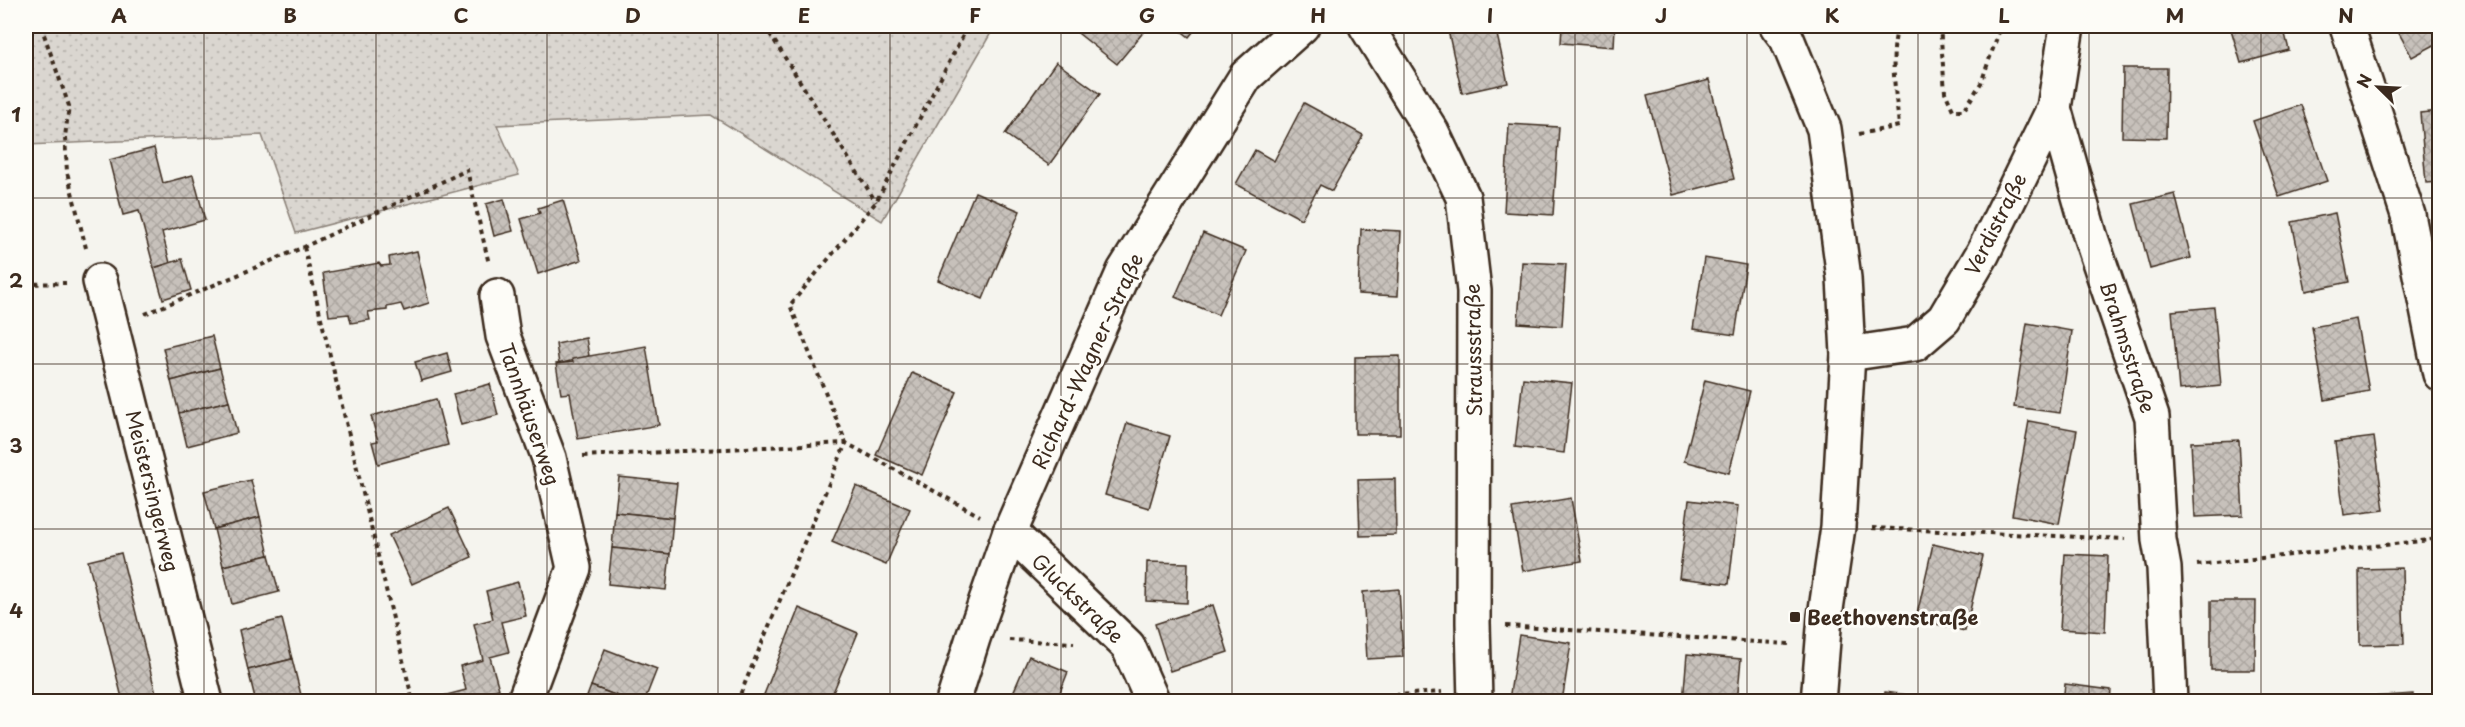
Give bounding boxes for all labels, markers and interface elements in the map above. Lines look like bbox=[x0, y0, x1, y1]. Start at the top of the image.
text: A bbox=[111, 0, 127, 30]
text: B bbox=[283, 0, 297, 30]
text: C bbox=[453, 0, 469, 30]
text: D bbox=[625, 0, 641, 30]
text: E bbox=[798, 0, 810, 30]
text: F bbox=[969, 0, 981, 30]
text: G bbox=[1139, 0, 1155, 30]
text: H bbox=[1310, 0, 1326, 30]
text: I bbox=[1487, 0, 1493, 30]
text: J bbox=[1655, 0, 1667, 30]
text: K bbox=[1825, 0, 1840, 30]
text: L bbox=[1998, 0, 2010, 30]
text: M bbox=[2166, 0, 2184, 30]
text: N bbox=[2338, 0, 2354, 30]
north arrow bbox=[2348, 57, 2408, 117]
text: N bbox=[2350, 70, 2377, 91]
text: 1 bbox=[11, 99, 21, 129]
street label: Verdistraße bbox=[1956, 168, 2034, 280]
street label: Richard-Wagner-Straße bbox=[1024, 248, 1150, 474]
text: 2 bbox=[9, 265, 23, 295]
street label: Brahmsstraße bbox=[2093, 277, 2163, 417]
street label: Straussstraße bbox=[1457, 283, 1489, 417]
street label: Tannhäuserweg bbox=[492, 339, 568, 489]
street label: Meistersingerweg bbox=[118, 407, 188, 575]
text: 3 bbox=[9, 430, 23, 460]
street label: Gluckstraße bbox=[1025, 546, 1131, 650]
text: 4 bbox=[9, 595, 23, 625]
place label: Beethovenstraße bbox=[1807, 602, 1978, 632]
marker: Beethovenstraße bbox=[1788, 610, 1802, 624]

